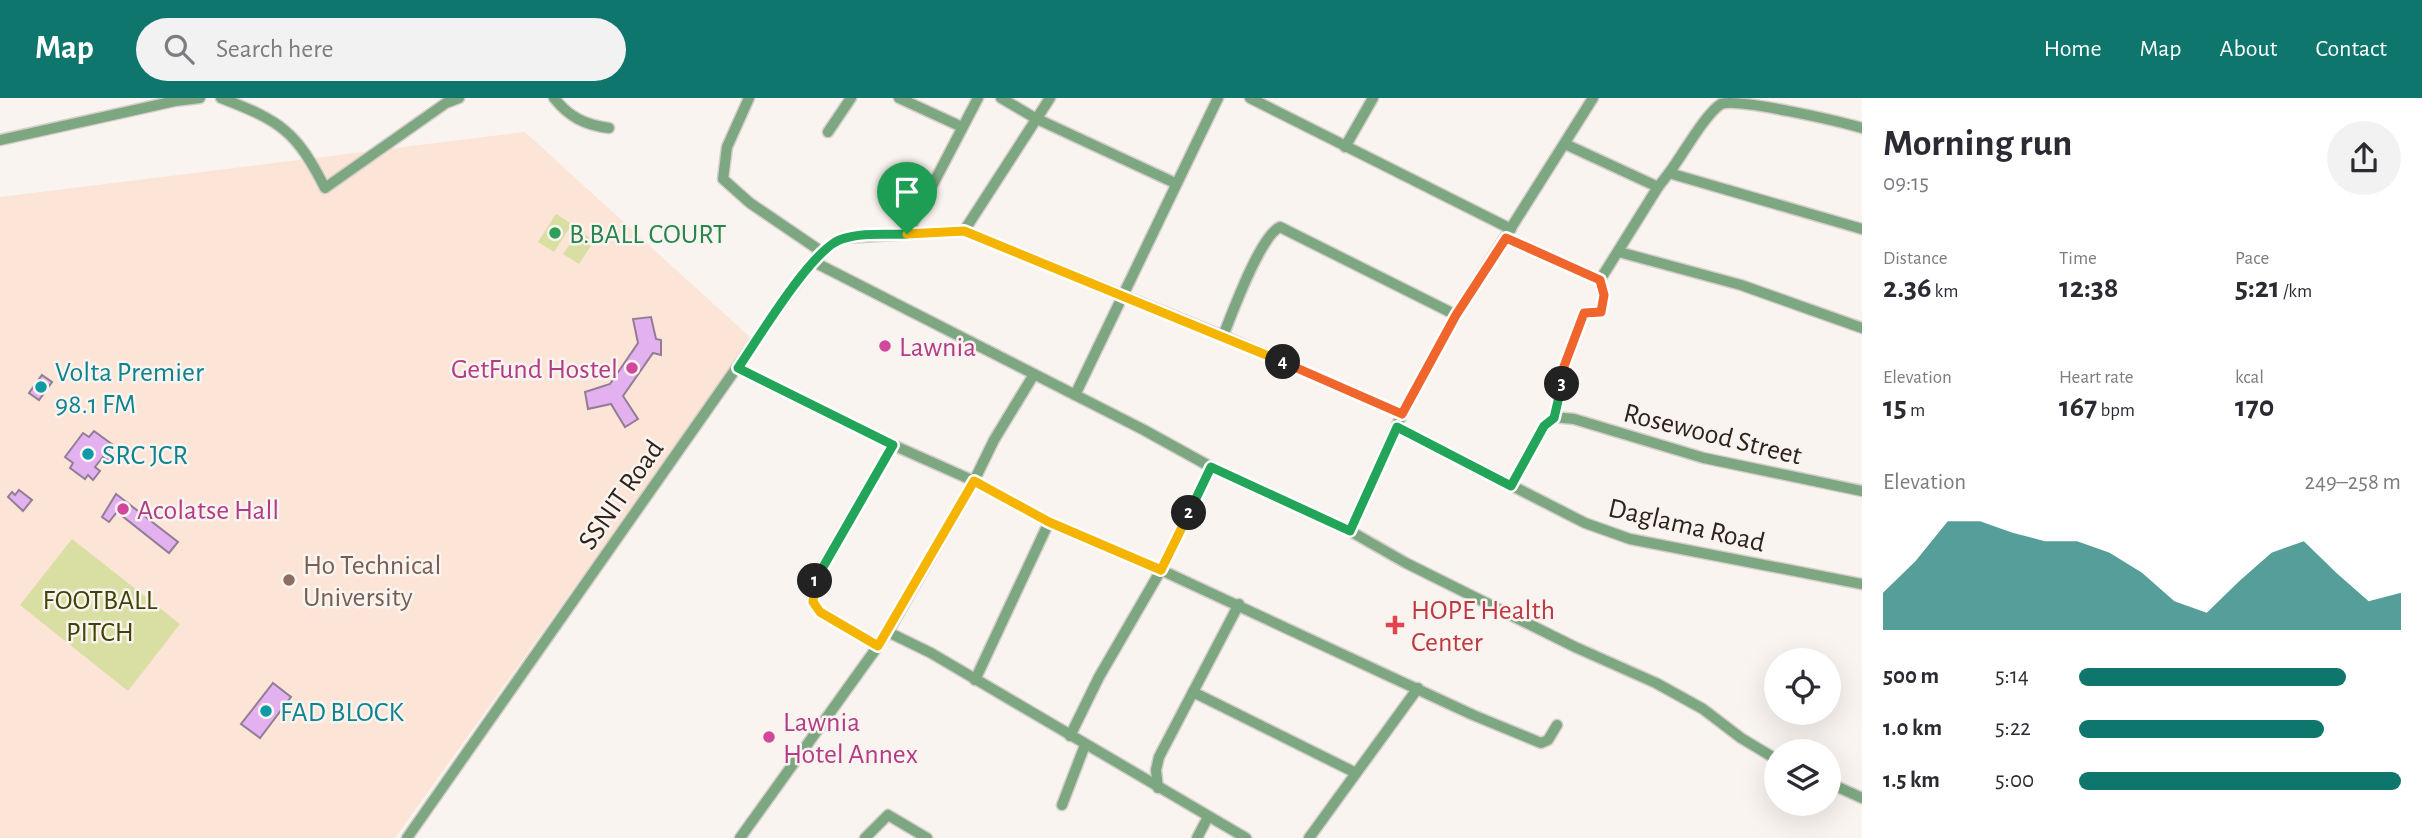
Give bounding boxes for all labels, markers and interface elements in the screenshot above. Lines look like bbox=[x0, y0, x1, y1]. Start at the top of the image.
search box bbox=[136, 18, 626, 81]
icon: search bbox=[160, 30, 198, 68]
text: Map bbox=[35, 32, 94, 65]
text: Search here bbox=[216, 36, 334, 62]
text: Home bbox=[2044, 37, 2102, 61]
text: Map bbox=[2140, 37, 2182, 61]
text: About bbox=[2220, 37, 2277, 61]
text: Contact bbox=[2315, 37, 2387, 61]
button: share bbox=[2327, 121, 2401, 195]
text: Morning run bbox=[1883, 125, 2072, 163]
pin bbox=[877, 162, 937, 234]
text: 09:15 bbox=[1883, 172, 1929, 195]
icon: arrive bbox=[888, 173, 926, 211]
place label: B.BALL COURT bbox=[569, 221, 727, 249]
marker: B.BALL COURT bbox=[547, 225, 563, 241]
text: Distance bbox=[1883, 249, 1947, 268]
text: Time bbox=[2059, 249, 2097, 268]
text: Pace bbox=[2235, 249, 2269, 268]
text: 2.36 bbox=[1883, 273, 1931, 303]
text: 12:38 bbox=[2059, 273, 2119, 303]
text: 5:21 bbox=[2235, 273, 2280, 303]
text: km bbox=[1931, 282, 1958, 301]
text: /km bbox=[2280, 282, 2312, 301]
place label: Lawnia bbox=[899, 334, 976, 362]
marker: Lawnia bbox=[877, 338, 893, 354]
pin: 4 bbox=[1266, 344, 1300, 380]
text: 4 bbox=[1278, 352, 1287, 371]
place label: GetFund Hostel bbox=[451, 356, 618, 384]
place label: Volta Premier 98.1 FM bbox=[55, 359, 204, 419]
marker: GetFund Hostel bbox=[624, 360, 640, 376]
pin: 3 bbox=[1544, 366, 1580, 402]
text: Elevation bbox=[1883, 368, 1952, 387]
text: Heart rate bbox=[2059, 368, 2134, 387]
text: kcal bbox=[2235, 368, 2264, 387]
text: 3 bbox=[1557, 374, 1566, 393]
marker: Volta Premier 98.1 FM bbox=[33, 379, 49, 395]
text: 15 bbox=[1883, 392, 1907, 422]
text: 167 bbox=[2059, 392, 2097, 422]
text: 170 bbox=[2235, 392, 2274, 422]
street label: Rosewood Street bbox=[1621, 399, 1805, 471]
text: m bbox=[1907, 401, 1925, 420]
text: bpm bbox=[2097, 401, 2135, 420]
street label: SSNIT Road bbox=[574, 435, 669, 555]
place label: SRC JCR bbox=[102, 442, 188, 470]
marker: SRC JCR bbox=[80, 446, 96, 462]
text: Elevation bbox=[1883, 471, 1966, 494]
text: 249–258 m bbox=[2305, 471, 2401, 494]
street label: Daglama Road bbox=[1606, 494, 1768, 558]
pin: 2 bbox=[1172, 496, 1206, 530]
place label: Acolatse Hall bbox=[137, 497, 279, 525]
marker: Acolatse Hall bbox=[115, 501, 131, 517]
text: 2 bbox=[1184, 503, 1193, 522]
place label: Ho Technical University bbox=[303, 552, 441, 612]
pin: 1 bbox=[798, 564, 832, 598]
text: 1 bbox=[811, 571, 818, 590]
marker: Ho Technical University bbox=[281, 572, 297, 588]
park label: FOOTBALL PITCH bbox=[43, 587, 158, 647]
place label: HOPE Health Center bbox=[1411, 597, 1555, 657]
marker: HOPE Health Center bbox=[1385, 615, 1405, 635]
map controls bbox=[1764, 648, 1841, 816]
button: locate bbox=[1764, 648, 1841, 725]
text: 500 m bbox=[1883, 665, 1939, 688]
text: 5:14 bbox=[1995, 665, 2029, 688]
place label: FAD BLOCK bbox=[280, 699, 404, 727]
marker: FAD BLOCK bbox=[258, 703, 274, 719]
place label: Lawnia Hotel Annex bbox=[783, 709, 918, 769]
text: 1.0 km bbox=[1883, 717, 1942, 740]
text: 5:22 bbox=[1995, 717, 2031, 740]
marker: Lawnia Hotel Annex bbox=[761, 729, 777, 745]
button: layers bbox=[1764, 739, 1841, 816]
text: 1.5 km bbox=[1883, 769, 1940, 792]
text: 5:00 bbox=[1995, 769, 2034, 792]

